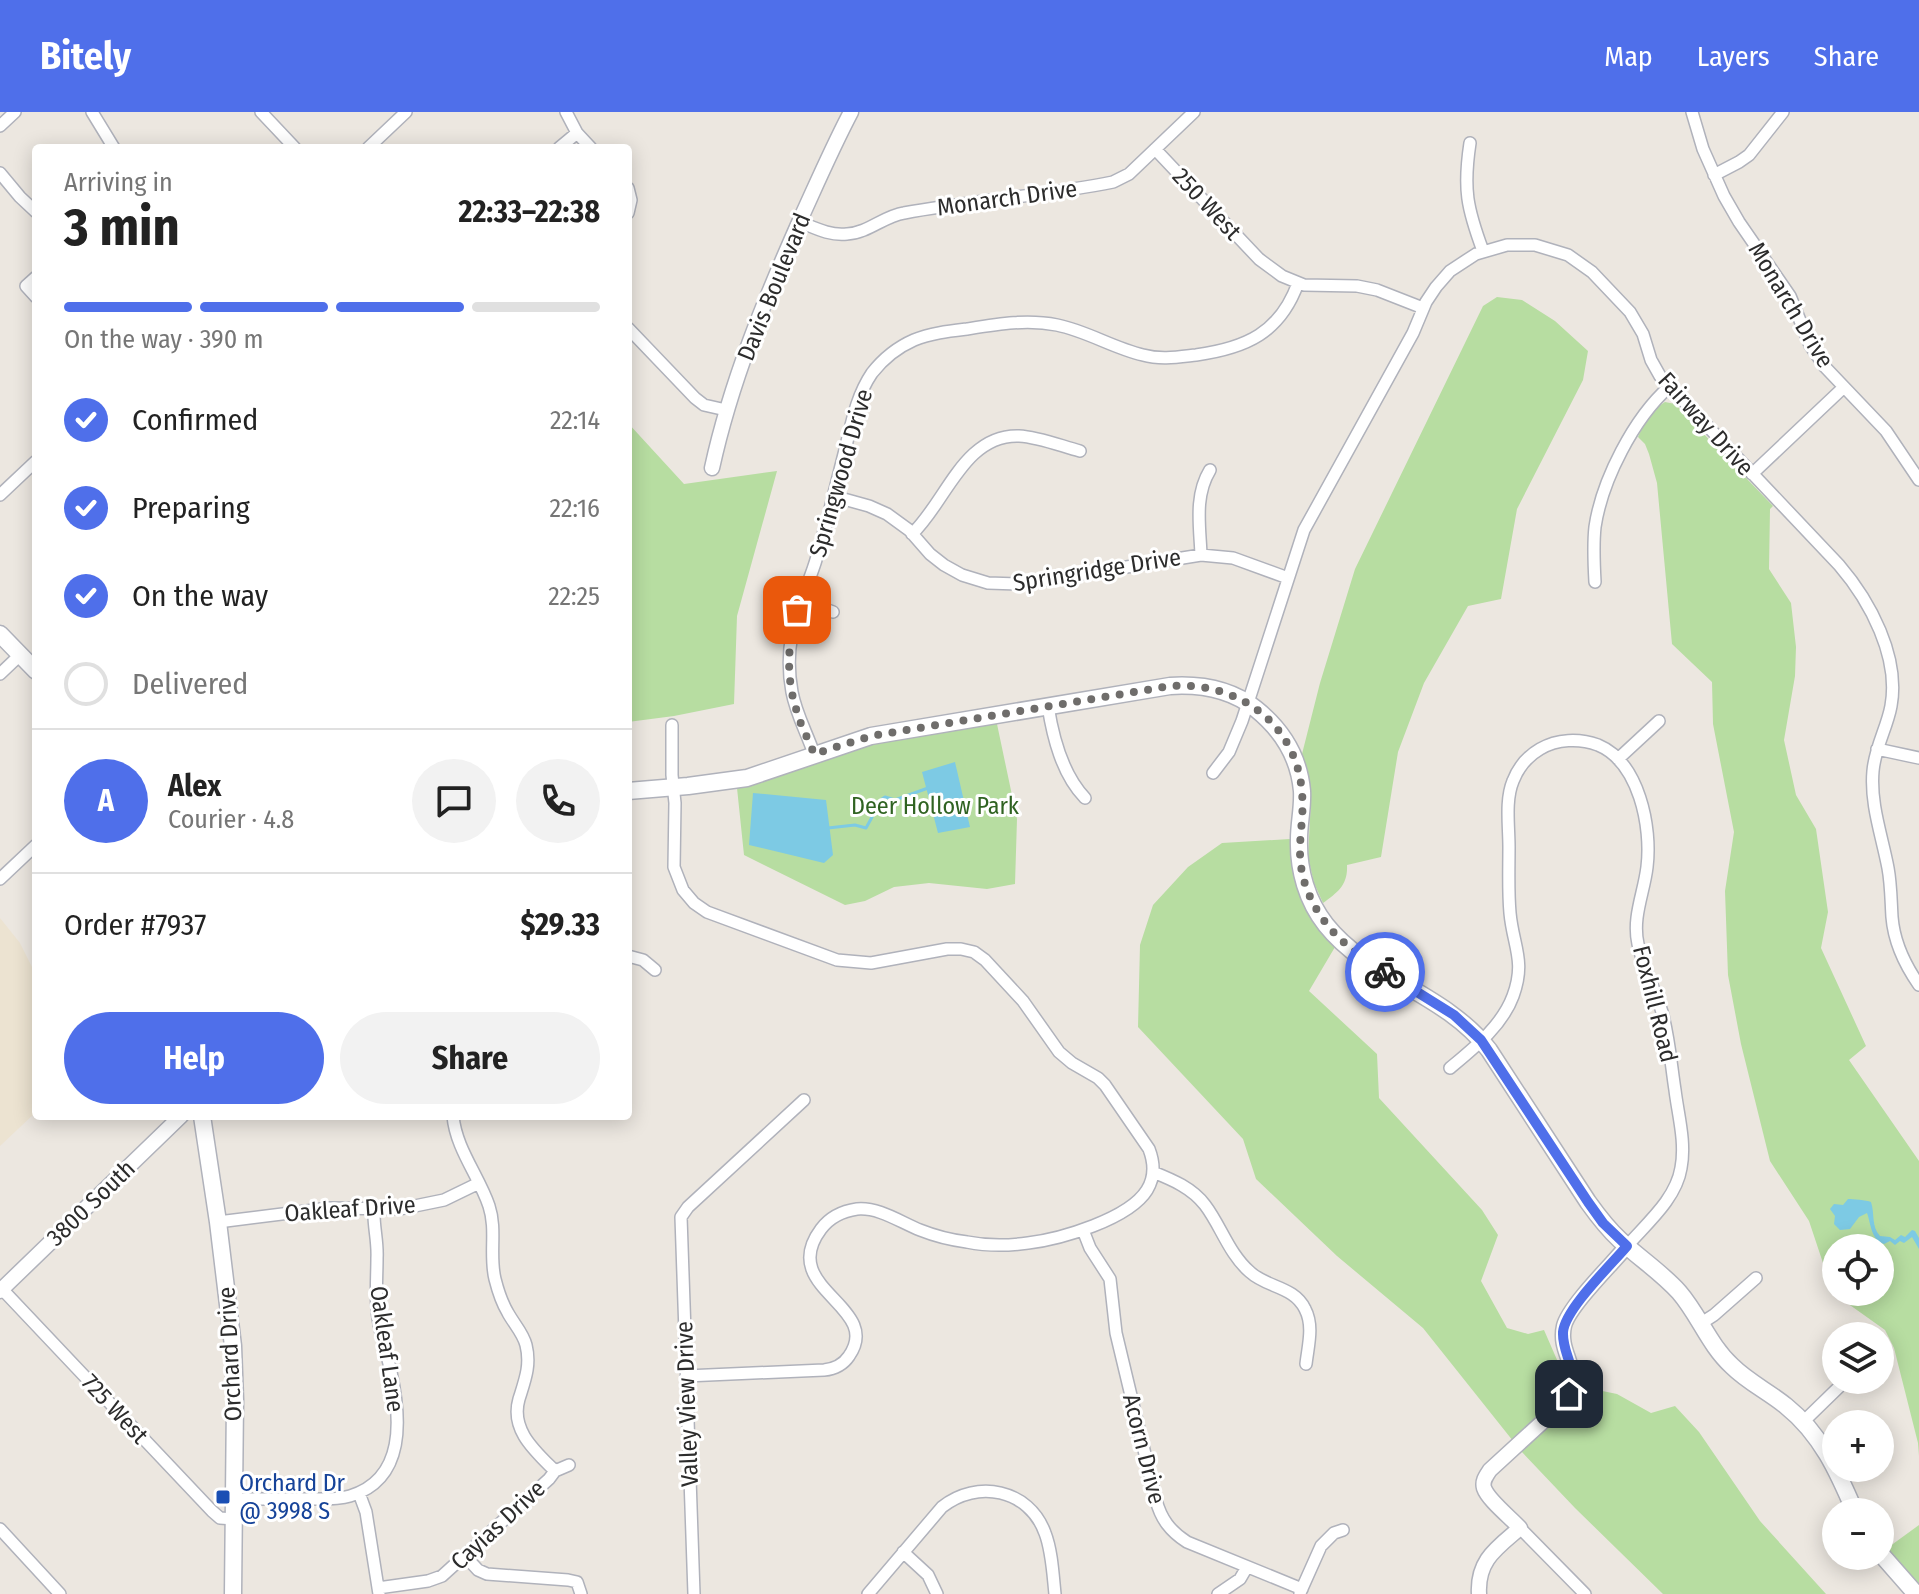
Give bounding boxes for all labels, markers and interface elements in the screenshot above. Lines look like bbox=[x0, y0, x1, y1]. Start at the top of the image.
text: Bitely bbox=[40, 33, 131, 79]
text: Map bbox=[1604, 40, 1653, 73]
text: Layers bbox=[1697, 40, 1770, 73]
text: Share bbox=[1814, 40, 1879, 73]
street label: 250 West bbox=[1167, 162, 1247, 246]
text: Arriving in bbox=[64, 167, 173, 198]
street label: Monarch Drive bbox=[935, 174, 1079, 222]
text: 22:33–22:38 bbox=[459, 194, 600, 230]
text: 3 min bbox=[64, 196, 180, 259]
street label: Davis Boulevard bbox=[732, 209, 816, 365]
street label: Monarch Drive bbox=[1743, 237, 1839, 373]
text: On the way · 390 m bbox=[64, 324, 263, 355]
street label: Fairway Drive bbox=[1652, 367, 1760, 481]
street label: Springwood Drive bbox=[804, 386, 878, 560]
icon: check bbox=[64, 398, 108, 442]
text: Confirmed bbox=[132, 402, 258, 438]
text: 22:14 bbox=[550, 405, 600, 436]
icon: check bbox=[64, 486, 108, 530]
text: Preparing bbox=[132, 490, 250, 526]
text: 22:16 bbox=[550, 493, 600, 524]
street label: Springridge Drive bbox=[1011, 543, 1183, 597]
icon: check bbox=[64, 574, 108, 618]
pin bbox=[763, 576, 831, 644]
text: On the way bbox=[132, 578, 268, 614]
text: 22:25 bbox=[548, 581, 600, 612]
icon: bag bbox=[775, 588, 819, 632]
text: Delivered bbox=[132, 666, 248, 702]
button: chat bbox=[412, 759, 496, 843]
button: phone bbox=[516, 759, 600, 843]
text: Alex bbox=[168, 768, 221, 804]
text: A bbox=[98, 783, 114, 819]
park label: Deer Hollow Park bbox=[851, 792, 1020, 820]
text: Courier · 4.8 bbox=[168, 804, 294, 835]
text: Order #7937 bbox=[64, 907, 206, 943]
text: $29.33 bbox=[520, 907, 600, 943]
courier bbox=[1345, 932, 1425, 1012]
street label: Foxhill Road bbox=[1627, 943, 1683, 1065]
icon: bike bbox=[1363, 950, 1407, 994]
button: Help bbox=[64, 1012, 324, 1104]
button: Share bbox=[340, 1012, 600, 1104]
street label: 3800 South bbox=[41, 1154, 141, 1252]
street label: Oakleaf Drive bbox=[284, 1190, 416, 1228]
map controls bbox=[1822, 1234, 1894, 1570]
button: locate bbox=[1822, 1234, 1894, 1306]
street label: Oakleaf Lane bbox=[364, 1284, 410, 1414]
street label: Orchard Drive bbox=[213, 1286, 247, 1422]
street label: Valley View Drive bbox=[670, 1321, 704, 1487]
button: layers bbox=[1822, 1322, 1894, 1394]
pin bbox=[1535, 1360, 1603, 1428]
street label: 725 West bbox=[76, 1369, 154, 1450]
icon: home bbox=[1547, 1372, 1591, 1416]
street label: Acorn Drive bbox=[1117, 1391, 1171, 1507]
button: + bbox=[1822, 1410, 1894, 1482]
place label: Orchard Dr @ 3998 S bbox=[239, 1469, 346, 1525]
street label: Cayias Drive bbox=[445, 1474, 551, 1576]
marker: Orchard Dr @ 3998 S bbox=[214, 1488, 232, 1506]
button: − bbox=[1822, 1498, 1894, 1570]

